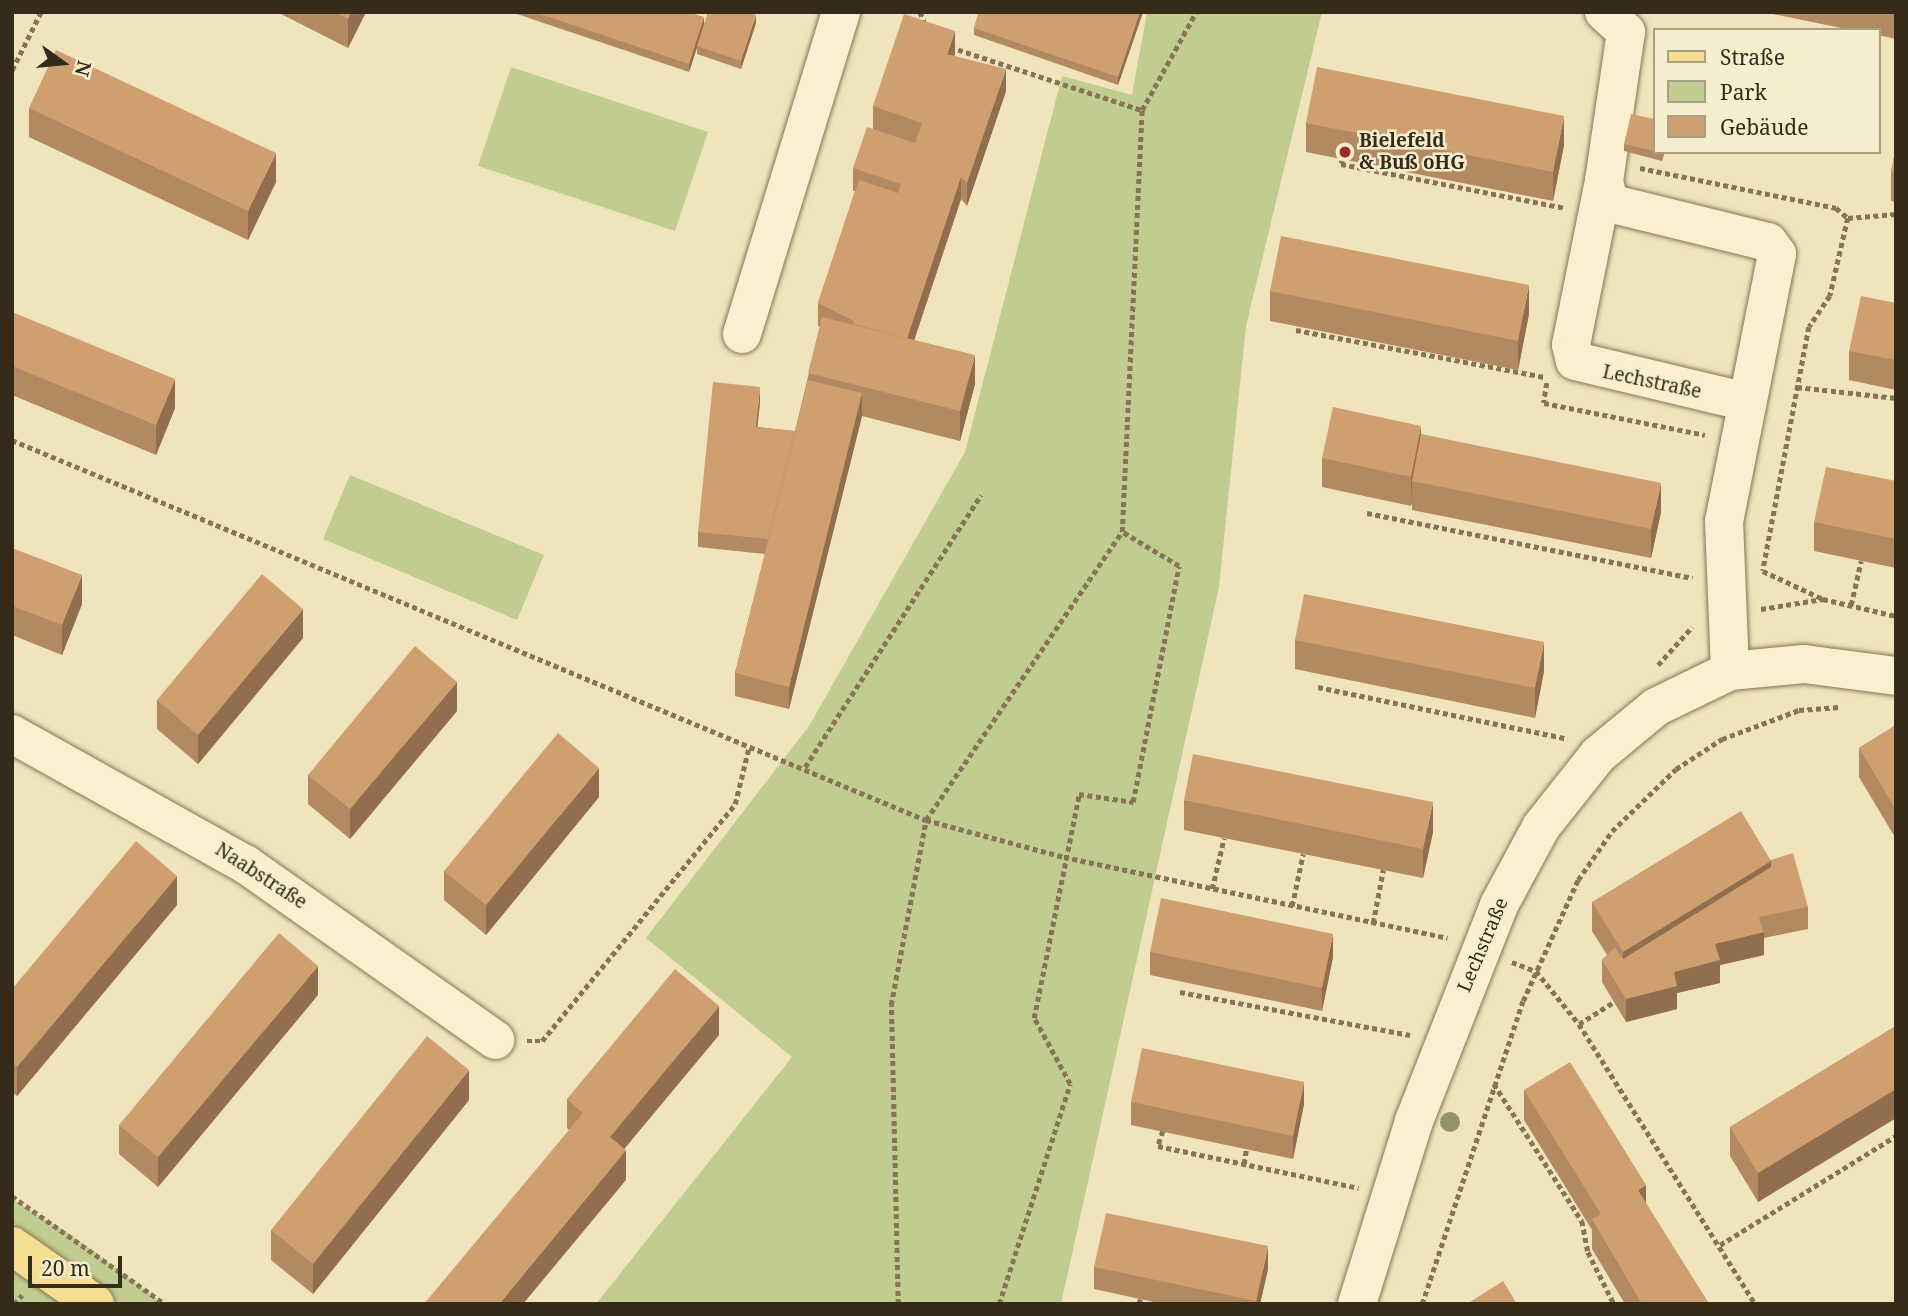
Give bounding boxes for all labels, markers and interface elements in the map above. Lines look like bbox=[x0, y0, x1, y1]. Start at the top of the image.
north arrow bbox=[28, 28, 98, 98]
legend bbox=[1652, 28, 1880, 154]
text: Straße bbox=[1720, 43, 1785, 71]
text: N bbox=[69, 58, 98, 79]
text: Park bbox=[1720, 78, 1767, 106]
text: Gebäude bbox=[1720, 113, 1808, 141]
place label: Bielefeld & Buß oHG bbox=[1359, 130, 1465, 174]
marker: Bielefeld & Buß oHG bbox=[1337, 144, 1353, 160]
street label: Lechstraße bbox=[1601, 360, 1703, 404]
street label: Naabstraße bbox=[211, 838, 311, 914]
street label: Lechstraße bbox=[1453, 894, 1513, 996]
scale bar bbox=[32, 1242, 126, 1286]
text: 20 m bbox=[41, 1254, 90, 1282]

